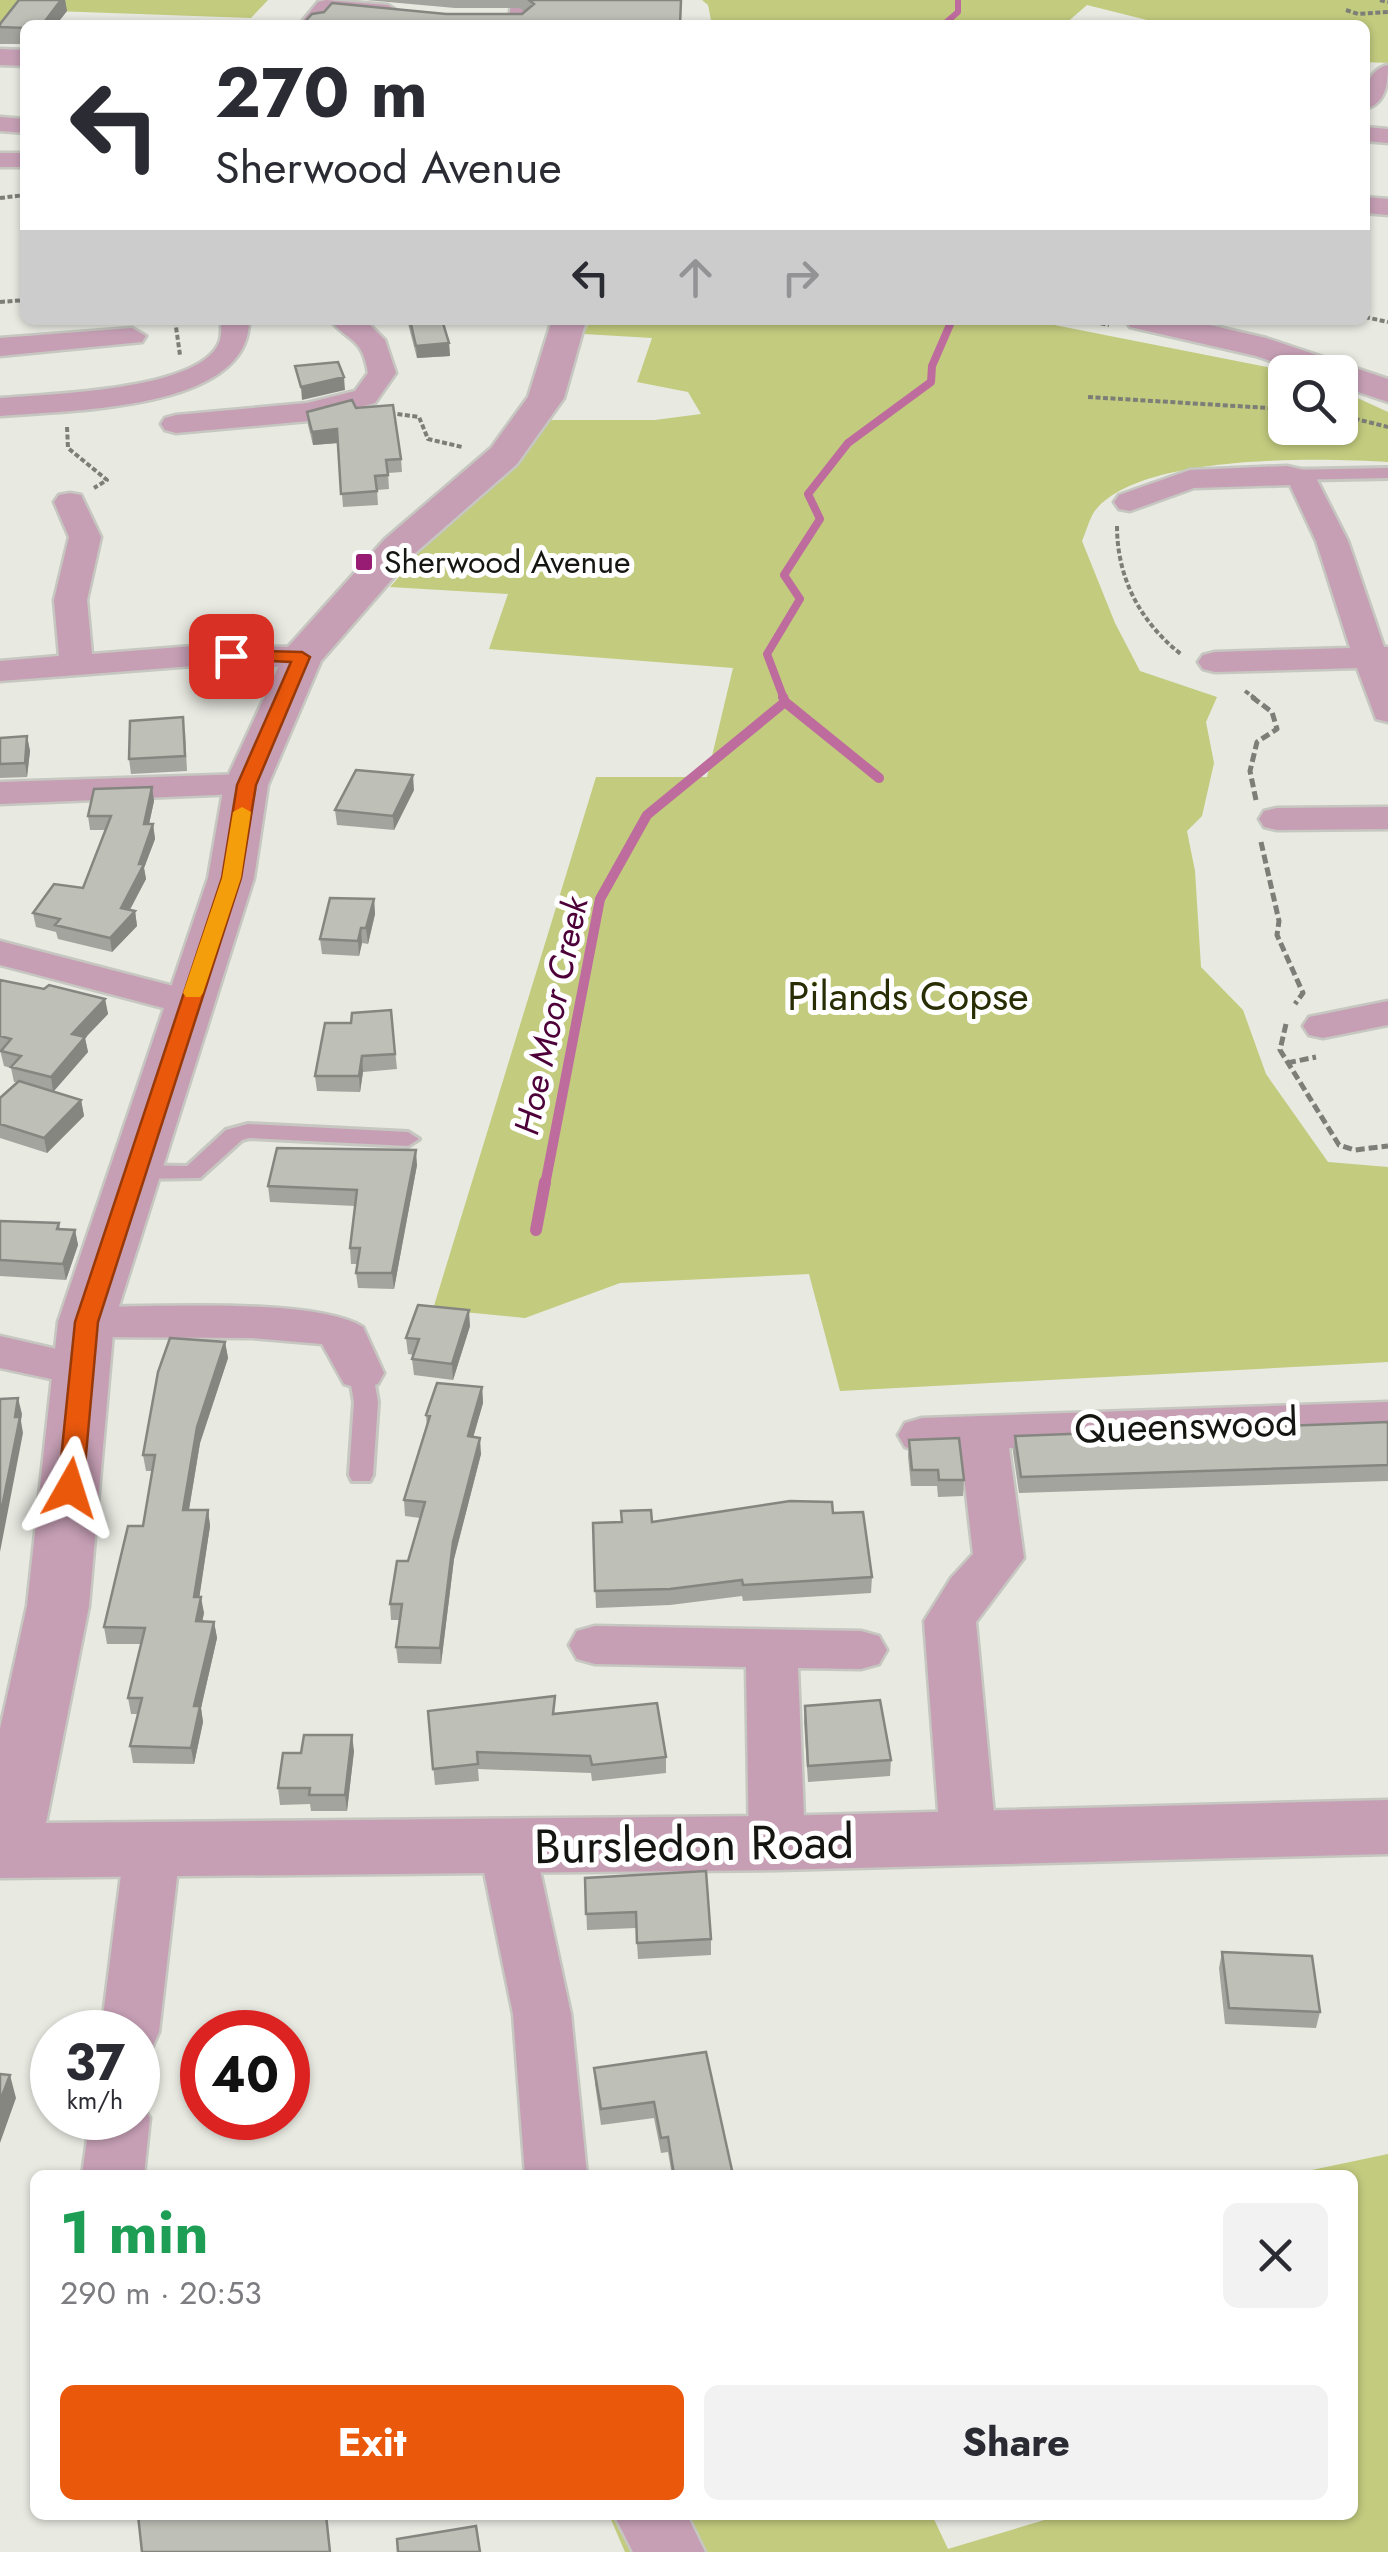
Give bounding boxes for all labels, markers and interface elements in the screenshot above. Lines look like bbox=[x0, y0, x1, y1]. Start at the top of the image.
text: 270 m bbox=[215, 42, 428, 143]
icon: left bbox=[50, 60, 180, 190]
text: Sherwood Avenue bbox=[215, 135, 562, 200]
icon: left bbox=[563, 250, 618, 305]
icon: ahead bbox=[668, 250, 723, 305]
icon: right bbox=[773, 250, 828, 305]
map controls bbox=[1268, 355, 1358, 445]
button: search bbox=[1268, 355, 1358, 445]
place label: Sherwood Avenue bbox=[384, 539, 631, 585]
marker: Sherwood Avenue bbox=[353, 551, 375, 573]
pin bbox=[189, 614, 274, 699]
icon: arrive bbox=[204, 629, 259, 684]
water label: Hoe Moor Creek bbox=[501, 890, 601, 1140]
park label: Pilands Copse bbox=[787, 967, 1029, 1025]
street label: Queenswood bbox=[1073, 1392, 1299, 1458]
position arrow bbox=[18, 1436, 122, 1540]
street label: Bursledon Road bbox=[533, 1807, 855, 1881]
speed limit sign: 40 bbox=[180, 2010, 310, 2140]
text: 37 bbox=[65, 2026, 125, 2099]
text: km/h bbox=[67, 2082, 123, 2118]
text: 1 min bbox=[60, 2189, 209, 2276]
button: close bbox=[1223, 2203, 1328, 2308]
text: 290 m · 20:53 bbox=[60, 2270, 262, 2316]
button: Exit bbox=[60, 2385, 684, 2500]
button: Share bbox=[704, 2385, 1328, 2500]

